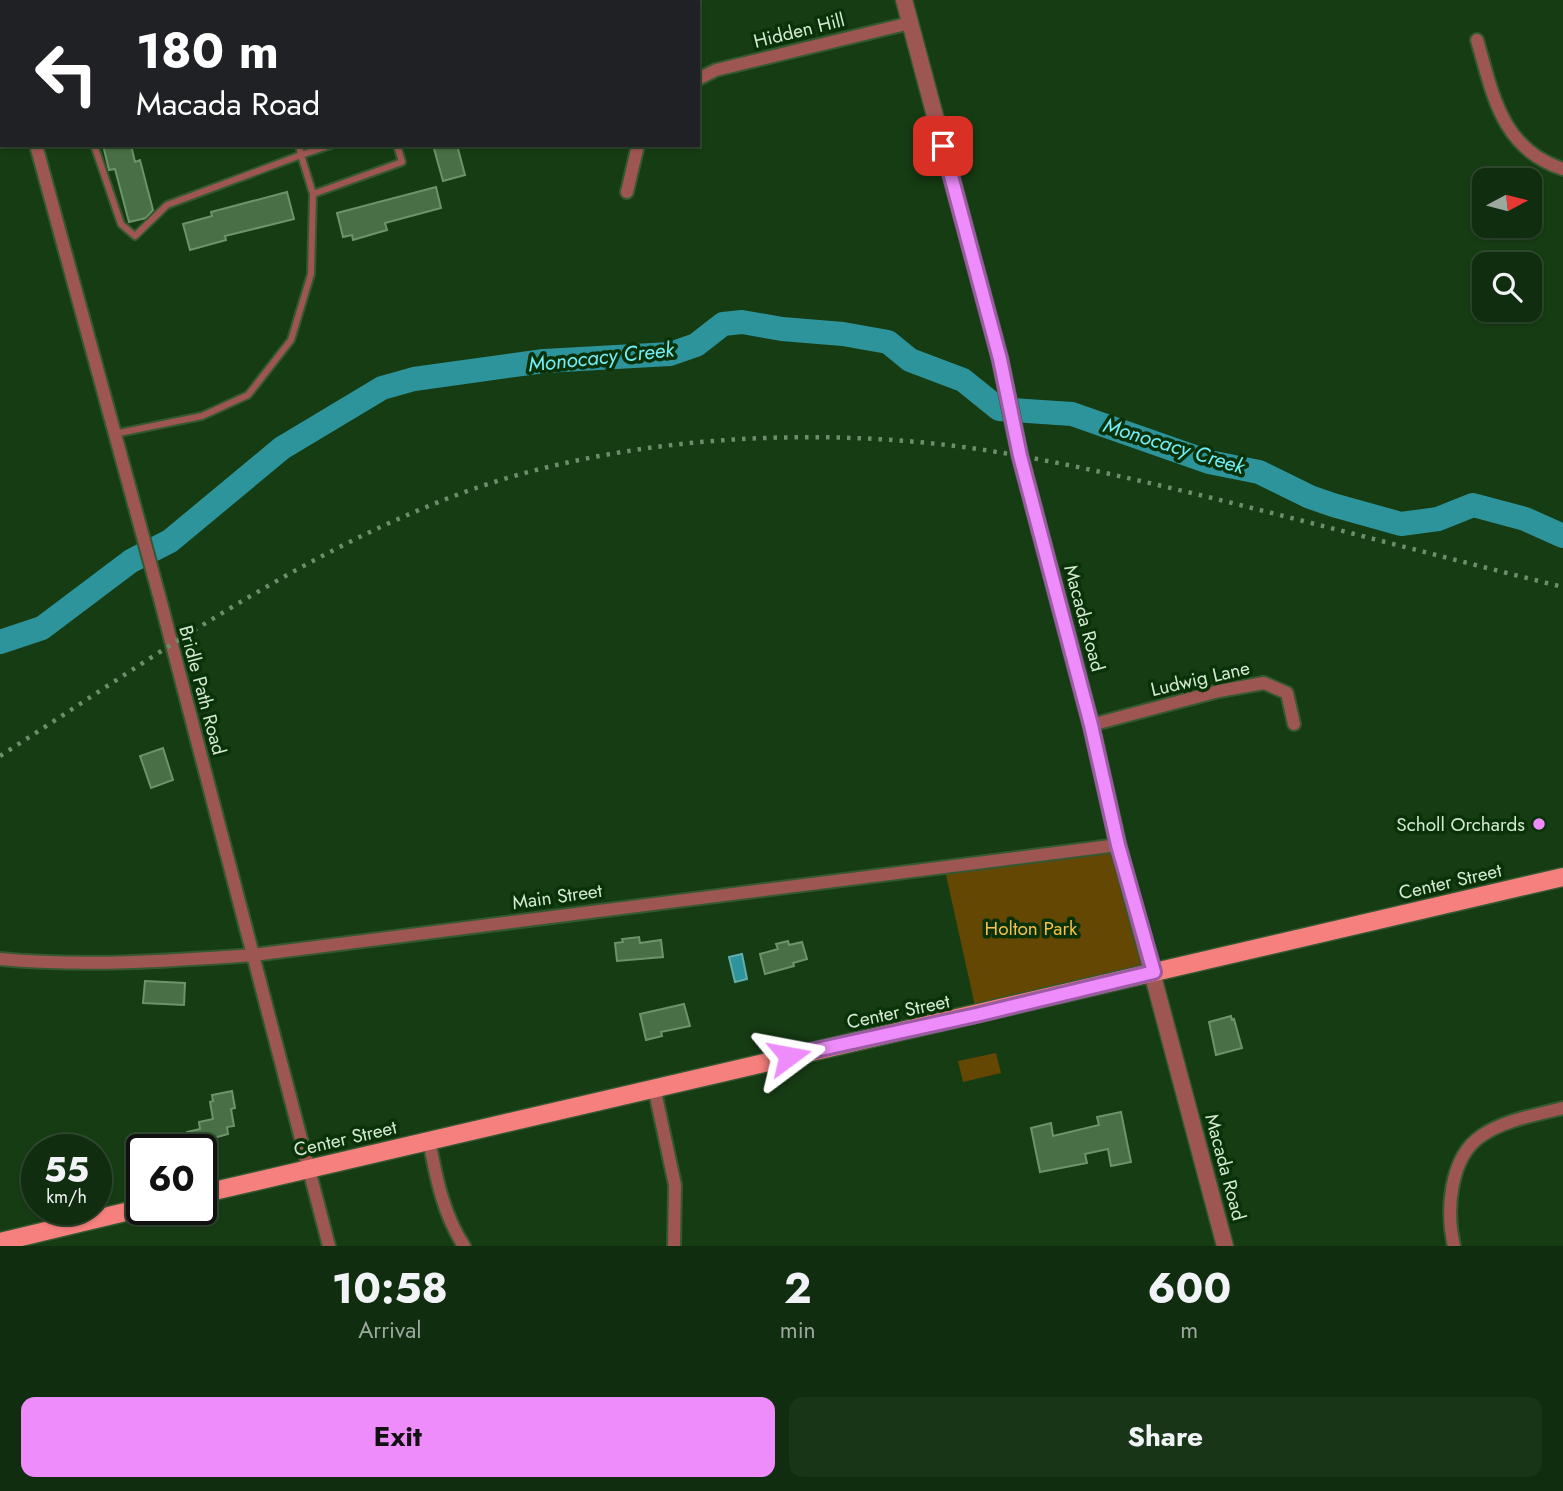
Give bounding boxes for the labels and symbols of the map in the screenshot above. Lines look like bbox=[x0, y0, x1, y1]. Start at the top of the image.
street label: Hidden Hill bbox=[751, 6, 847, 55]
pin bbox=[913, 116, 973, 176]
north arrow bbox=[1472, 168, 1542, 238]
water label: Monocacy Creek bbox=[527, 334, 676, 380]
water label: Monocacy Creek bbox=[1100, 410, 1249, 482]
street label: Macada Road bbox=[1057, 562, 1112, 674]
street label: Bridle Path Road bbox=[172, 622, 233, 758]
street label: Ludwig Lane bbox=[1148, 654, 1252, 703]
place label: Scholl Orchards bbox=[1396, 811, 1525, 838]
marker: Scholl Orchards bbox=[1531, 816, 1547, 832]
street label: Center Street bbox=[1396, 856, 1505, 906]
street label: Main Street bbox=[510, 877, 604, 916]
park label: Holton Park bbox=[985, 915, 1078, 942]
street label: Center Street bbox=[844, 987, 953, 1036]
position arrow bbox=[752, 1019, 826, 1093]
street label: Macada Road bbox=[1198, 1111, 1253, 1223]
street label: Center Street bbox=[291, 1113, 400, 1163]
speed limit sign: 60 bbox=[126, 1134, 217, 1225]

